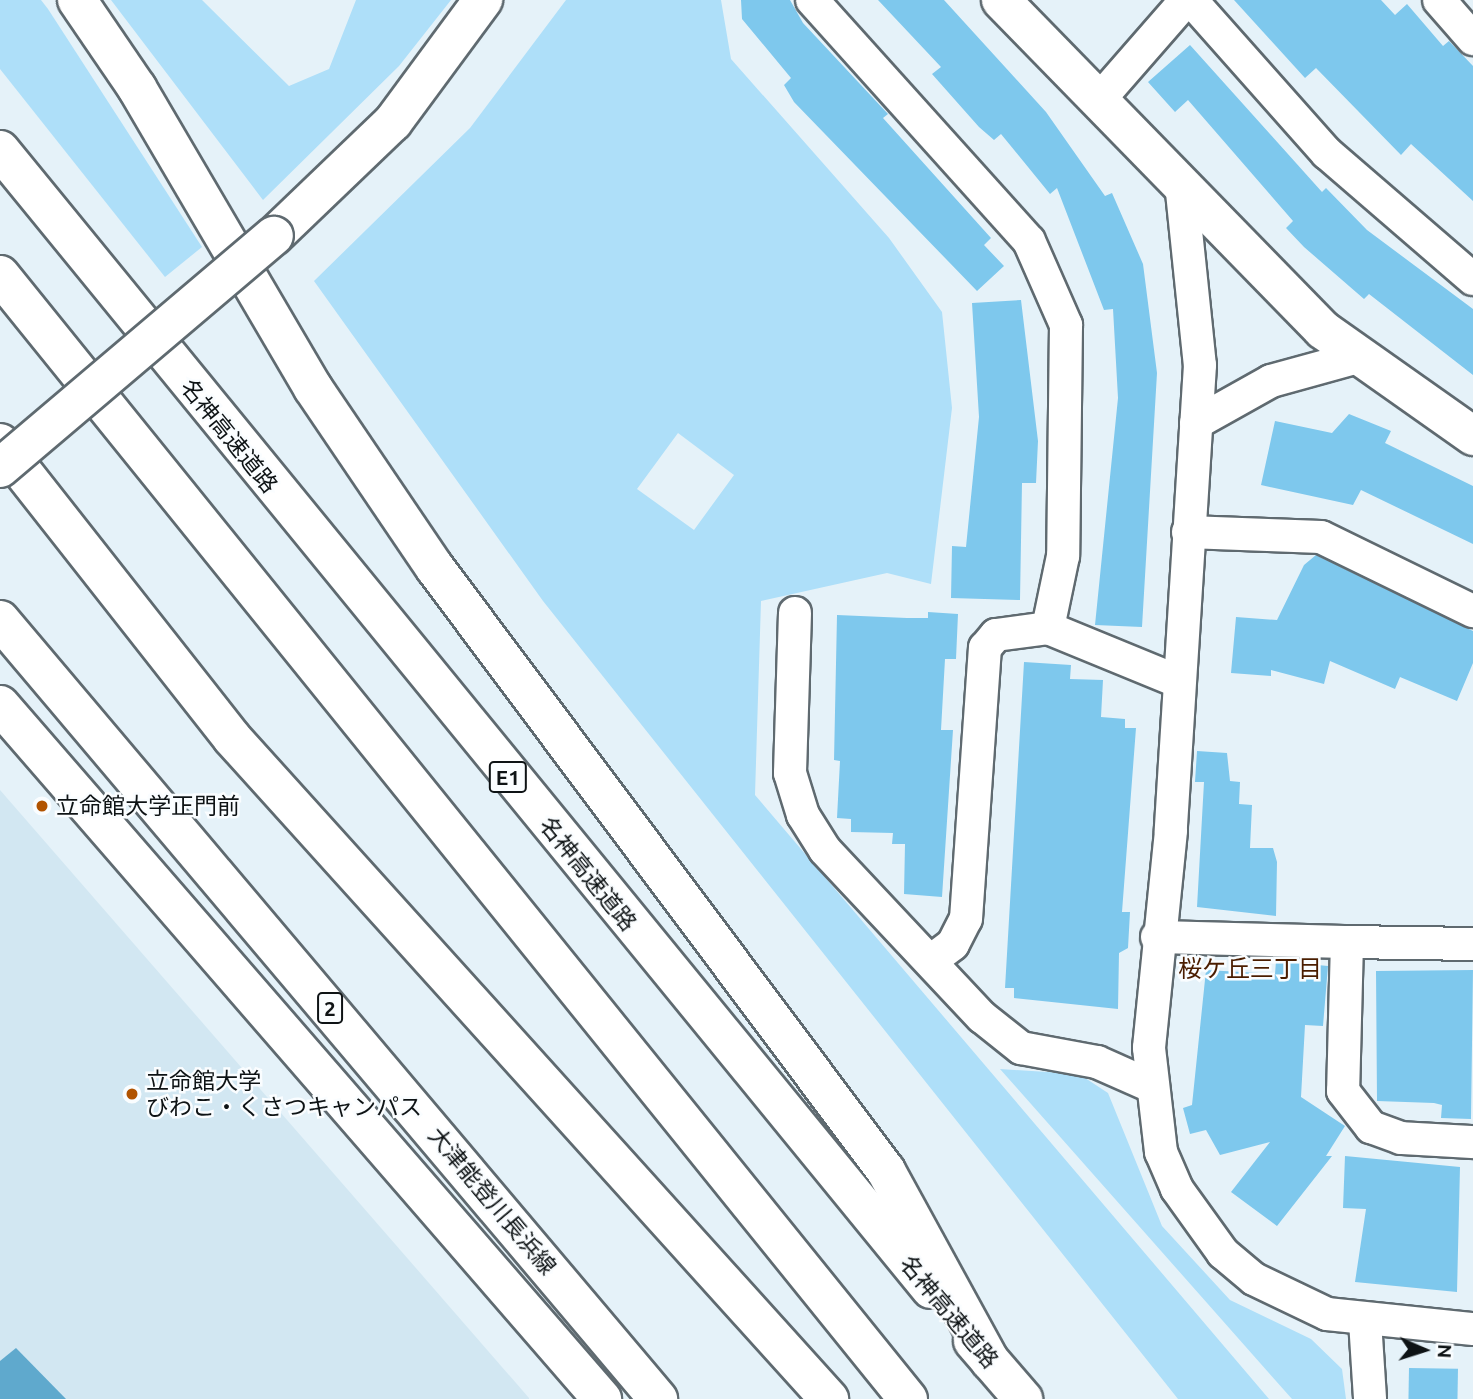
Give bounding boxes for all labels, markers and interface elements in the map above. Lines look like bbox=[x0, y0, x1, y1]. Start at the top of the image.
street label: 名神高速道路 bbox=[175, 374, 283, 498]
road number: E1 bbox=[489, 760, 527, 794]
place label: 立命館大学正門前 bbox=[56, 792, 240, 820]
marker: 立命館大学正門前 bbox=[34, 798, 50, 814]
street label: 名神高速道路 bbox=[534, 812, 642, 936]
district label: 桜ケ丘三丁目 bbox=[1178, 955, 1322, 983]
road number: 2 bbox=[316, 990, 344, 1026]
place label: 立命館大学 びわこ・くさつキャンパス bbox=[146, 1067, 422, 1121]
marker: 立命館大学 びわこ・くさつキャンパス bbox=[124, 1086, 140, 1102]
street label: 大津能登川長浜線 bbox=[422, 1122, 562, 1280]
street label: 名神高速道路 bbox=[894, 1250, 1004, 1374]
north arrow bbox=[1389, 1315, 1459, 1385]
text: N bbox=[1434, 1343, 1456, 1359]

